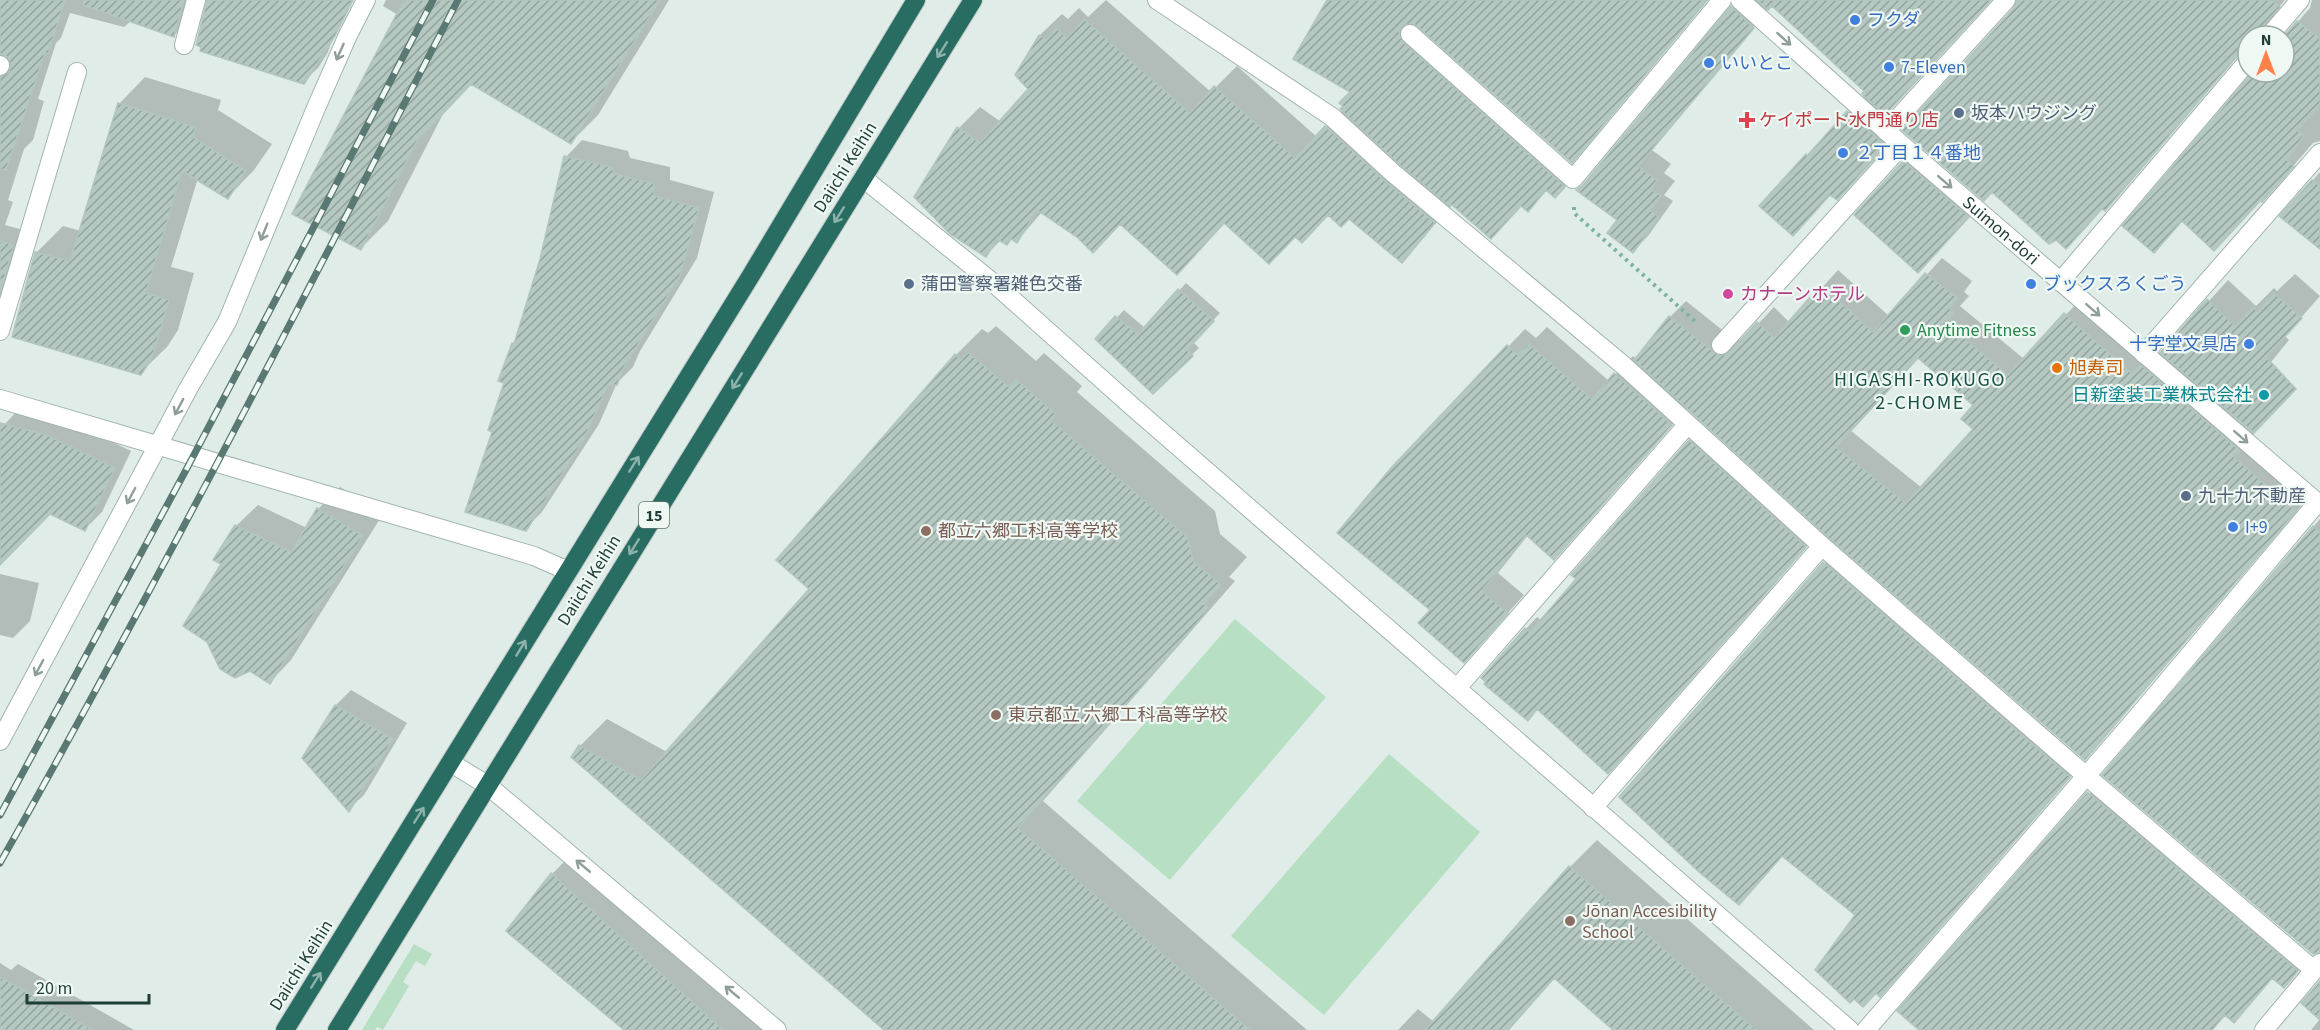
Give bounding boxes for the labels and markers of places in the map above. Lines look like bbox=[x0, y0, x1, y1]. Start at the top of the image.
place label: フクダ bbox=[1867, 8, 1920, 33]
marker: フクダ bbox=[1848, 13, 1862, 27]
place label: いいとこ bbox=[1721, 51, 1793, 76]
place label: 7-Eleven bbox=[1901, 55, 1966, 80]
marker: いいとこ bbox=[1702, 56, 1716, 70]
marker: 7-Eleven bbox=[1882, 60, 1896, 74]
place label: 坂本ハウジング bbox=[1971, 101, 2097, 126]
marker: 坂本ハウジング bbox=[1952, 106, 1966, 120]
place label: ケイポート水門通り店 bbox=[1759, 108, 1939, 133]
marker: ケイポート水門通り店 bbox=[1740, 113, 1754, 127]
place label: ２丁目１４番地 bbox=[1855, 141, 1981, 166]
marker: ２丁目１４番地 bbox=[1836, 146, 1850, 160]
place label: 蒲田警察署雑色交番 bbox=[921, 272, 1083, 297]
place label: ブックスろくごう bbox=[2043, 272, 2186, 297]
marker: 蒲田警察署雑色交番 bbox=[902, 277, 916, 291]
marker: ブックスろくごう bbox=[2024, 277, 2038, 291]
place label: カナーンホテル bbox=[1740, 282, 1865, 307]
marker: カナーンホテル bbox=[1721, 287, 1735, 301]
place label: Anytime Fitness bbox=[1917, 318, 2036, 343]
marker: Anytime Fitness bbox=[1898, 323, 1912, 337]
place label: 十字堂文具店 bbox=[2129, 332, 2237, 357]
marker: 十字堂文具店 bbox=[2242, 337, 2256, 351]
place label: 旭寿司 bbox=[2069, 356, 2123, 381]
marker: 旭寿司 bbox=[2050, 361, 2064, 375]
place label: 日新塗装工業株式会社 bbox=[2072, 383, 2252, 408]
marker: 日新塗装工業株式会社 bbox=[2257, 388, 2271, 402]
place label: 九十九不動産 bbox=[2198, 484, 2306, 509]
marker: 九十九不動産 bbox=[2179, 489, 2193, 503]
place label: I+9 bbox=[2245, 515, 2268, 540]
place label: 都立六郷工科高等学校 bbox=[938, 519, 1118, 544]
marker: I+9 bbox=[2226, 520, 2240, 534]
marker: 都立六郷工科高等学校 bbox=[919, 524, 933, 538]
place label: 東京都立 六郷工科高等学校 bbox=[1008, 703, 1228, 728]
marker: 東京都立 六郷工科高等学校 bbox=[989, 708, 1003, 722]
place label: Jōnan Accesibility School bbox=[1582, 899, 1718, 945]
marker: Jōnan Accesibility School bbox=[1563, 914, 1577, 928]

